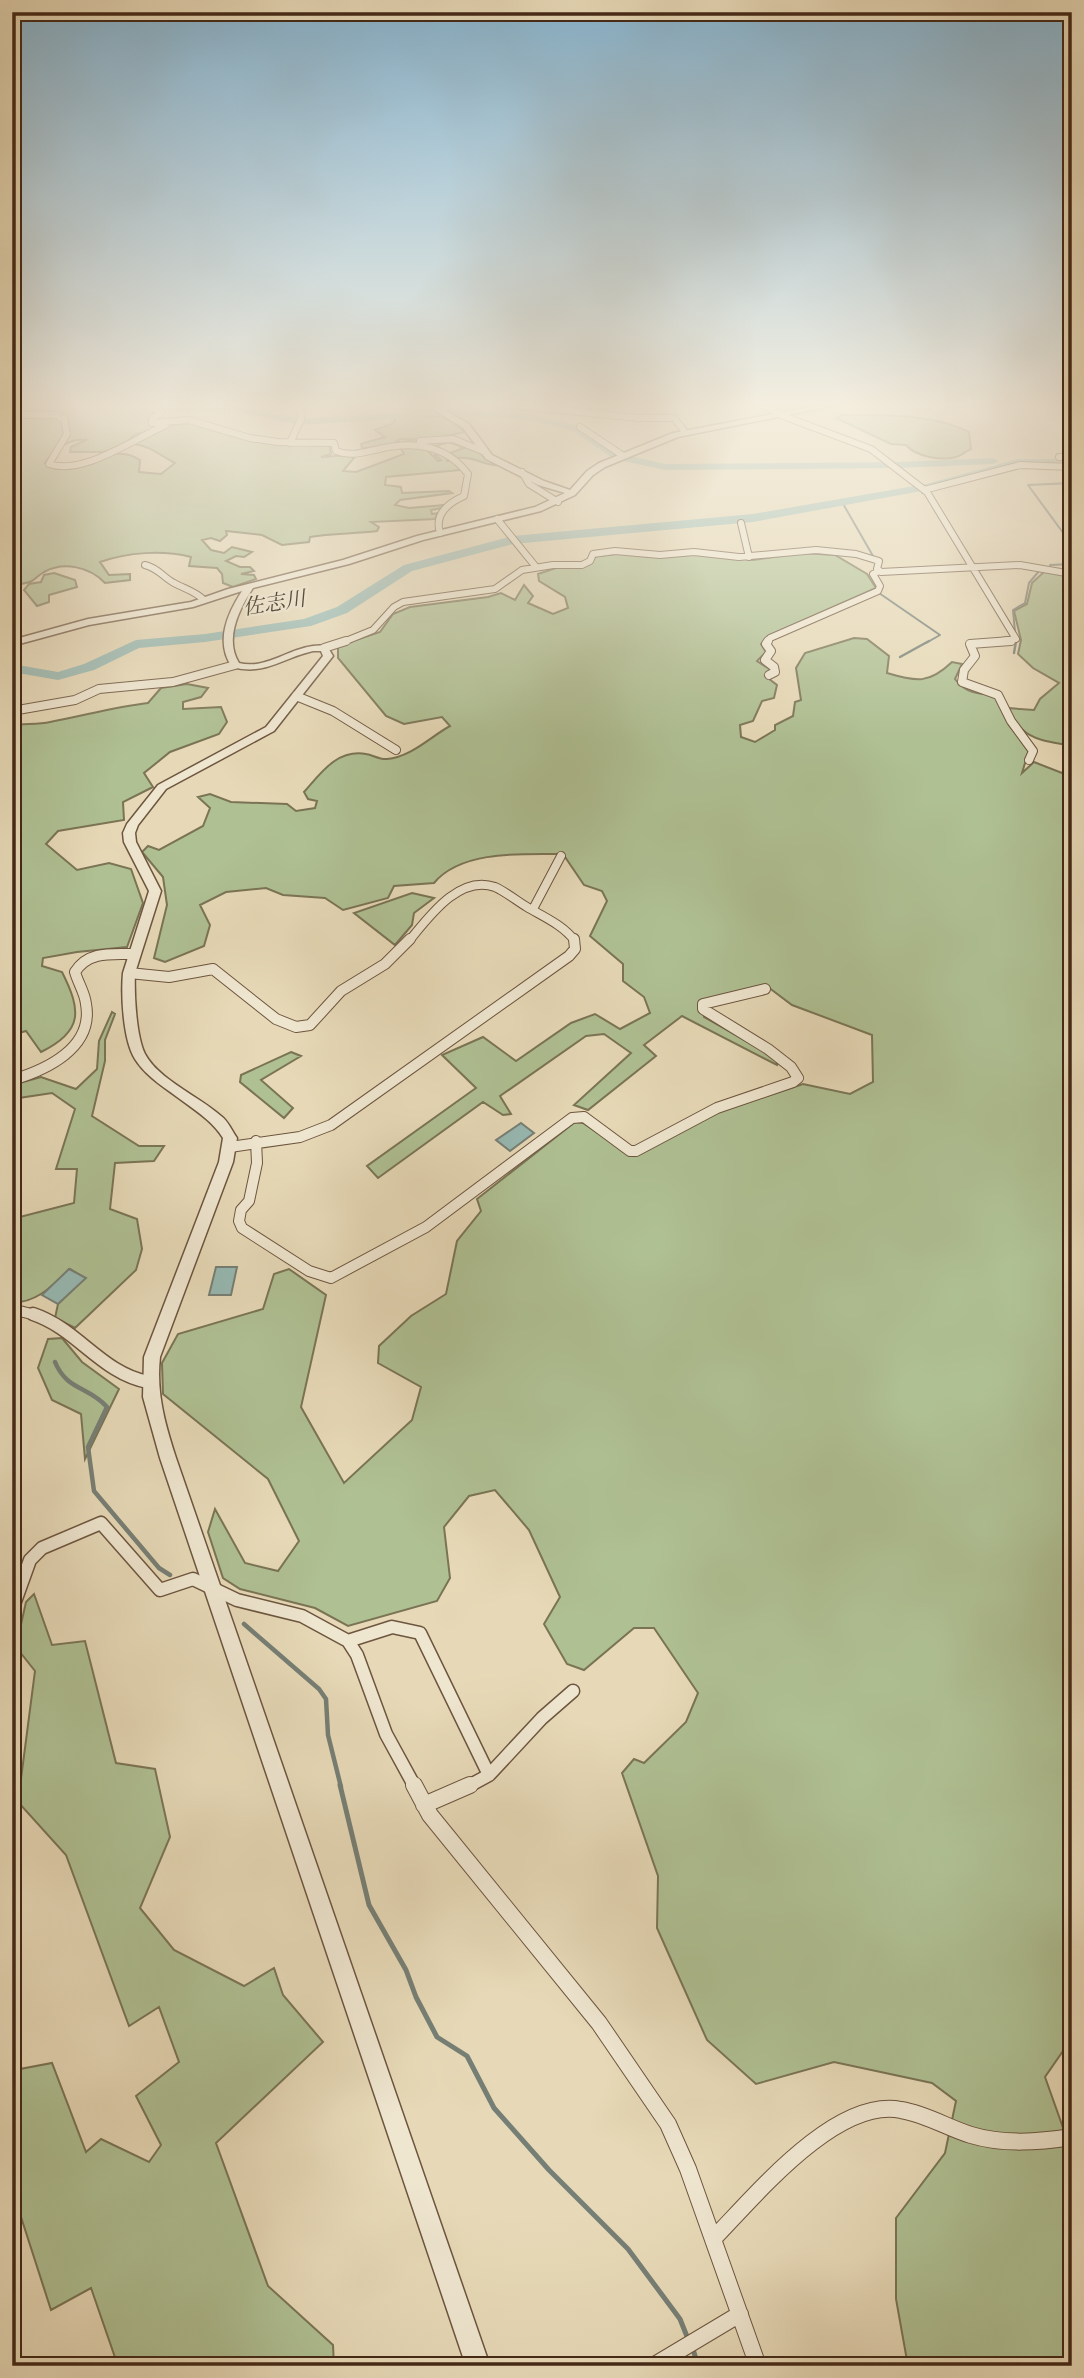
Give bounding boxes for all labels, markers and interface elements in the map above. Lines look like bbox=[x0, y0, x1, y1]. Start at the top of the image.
water label: 佐志川 bbox=[240, 582, 309, 623]

